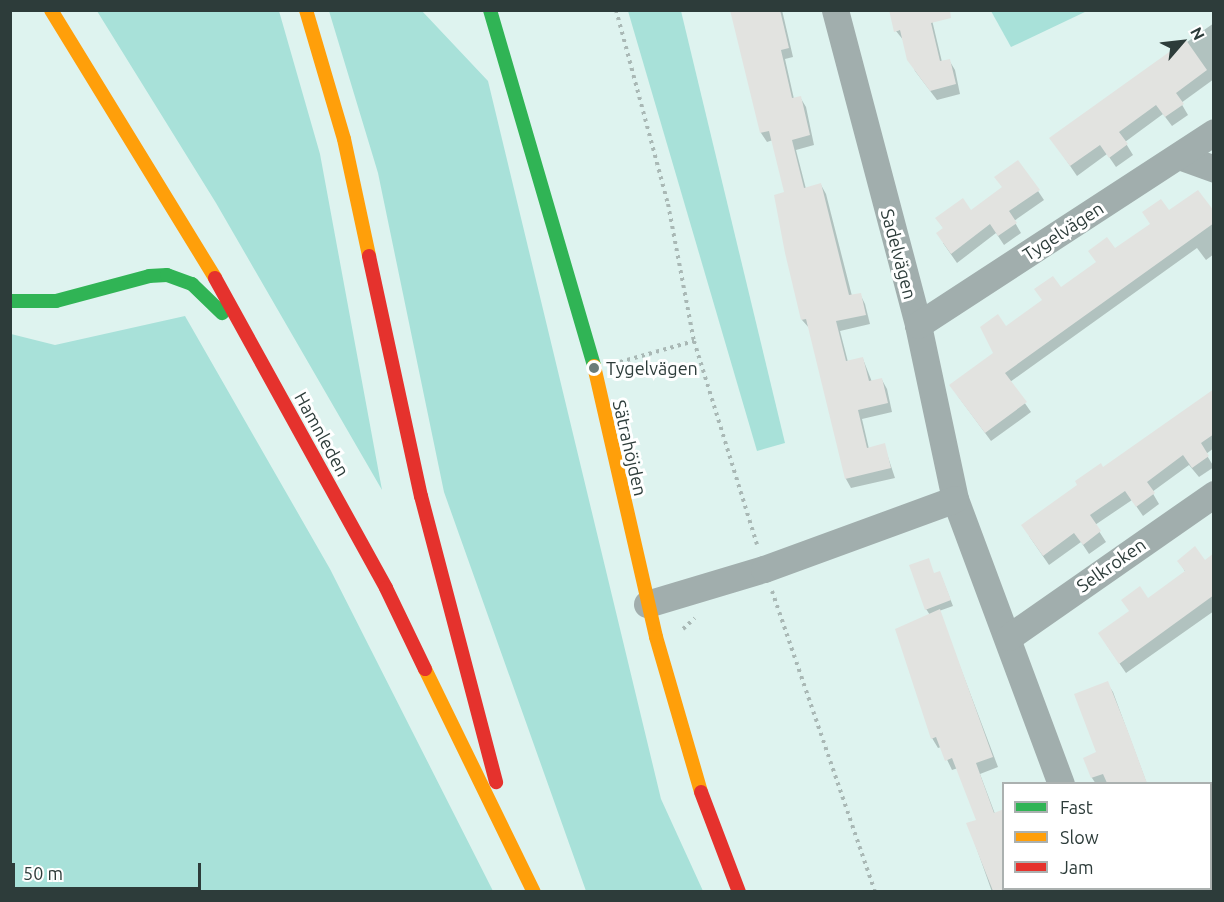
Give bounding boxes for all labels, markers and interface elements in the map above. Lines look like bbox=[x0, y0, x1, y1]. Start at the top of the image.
north arrow bbox=[1152, 12, 1212, 72]
text: N bbox=[1187, 24, 1209, 43]
street label: Tygelvägen bbox=[1019, 197, 1107, 265]
street label: Sadelvägen bbox=[877, 207, 921, 301]
place label: Tygelvägen bbox=[606, 357, 698, 379]
marker: Tygelvägen bbox=[587, 361, 601, 375]
street label: Hamnleden bbox=[290, 388, 354, 480]
street label: Sätrahöjden bbox=[608, 398, 652, 498]
street label: Selkroken bbox=[1072, 533, 1150, 597]
legend bbox=[1002, 782, 1212, 890]
text: Fast bbox=[1060, 797, 1093, 817]
text: Slow bbox=[1060, 827, 1099, 847]
scale bar bbox=[15, 851, 204, 889]
text: Jam bbox=[1060, 857, 1094, 877]
text: 50 m bbox=[23, 863, 63, 883]

